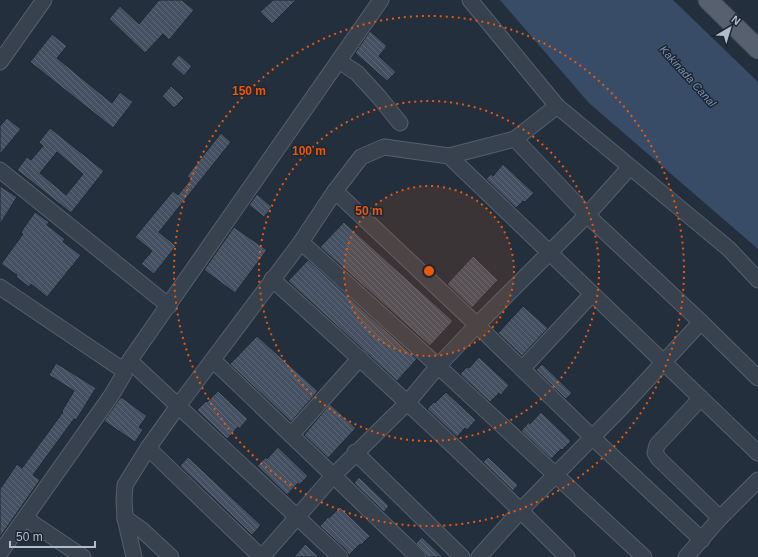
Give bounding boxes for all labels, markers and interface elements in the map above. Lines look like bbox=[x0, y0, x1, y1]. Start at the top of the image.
north arrow bbox=[710, 8, 750, 48]
text: N bbox=[729, 13, 743, 27]
water label: Kakinada Canal bbox=[658, 43, 719, 109]
text: 150 m bbox=[232, 84, 266, 98]
text: 100 m bbox=[292, 144, 326, 158]
text: 50 m bbox=[355, 204, 383, 218]
centre of rings bbox=[422, 264, 436, 278]
scale bar bbox=[10, 523, 95, 549]
text: 50 m bbox=[16, 530, 43, 544]

